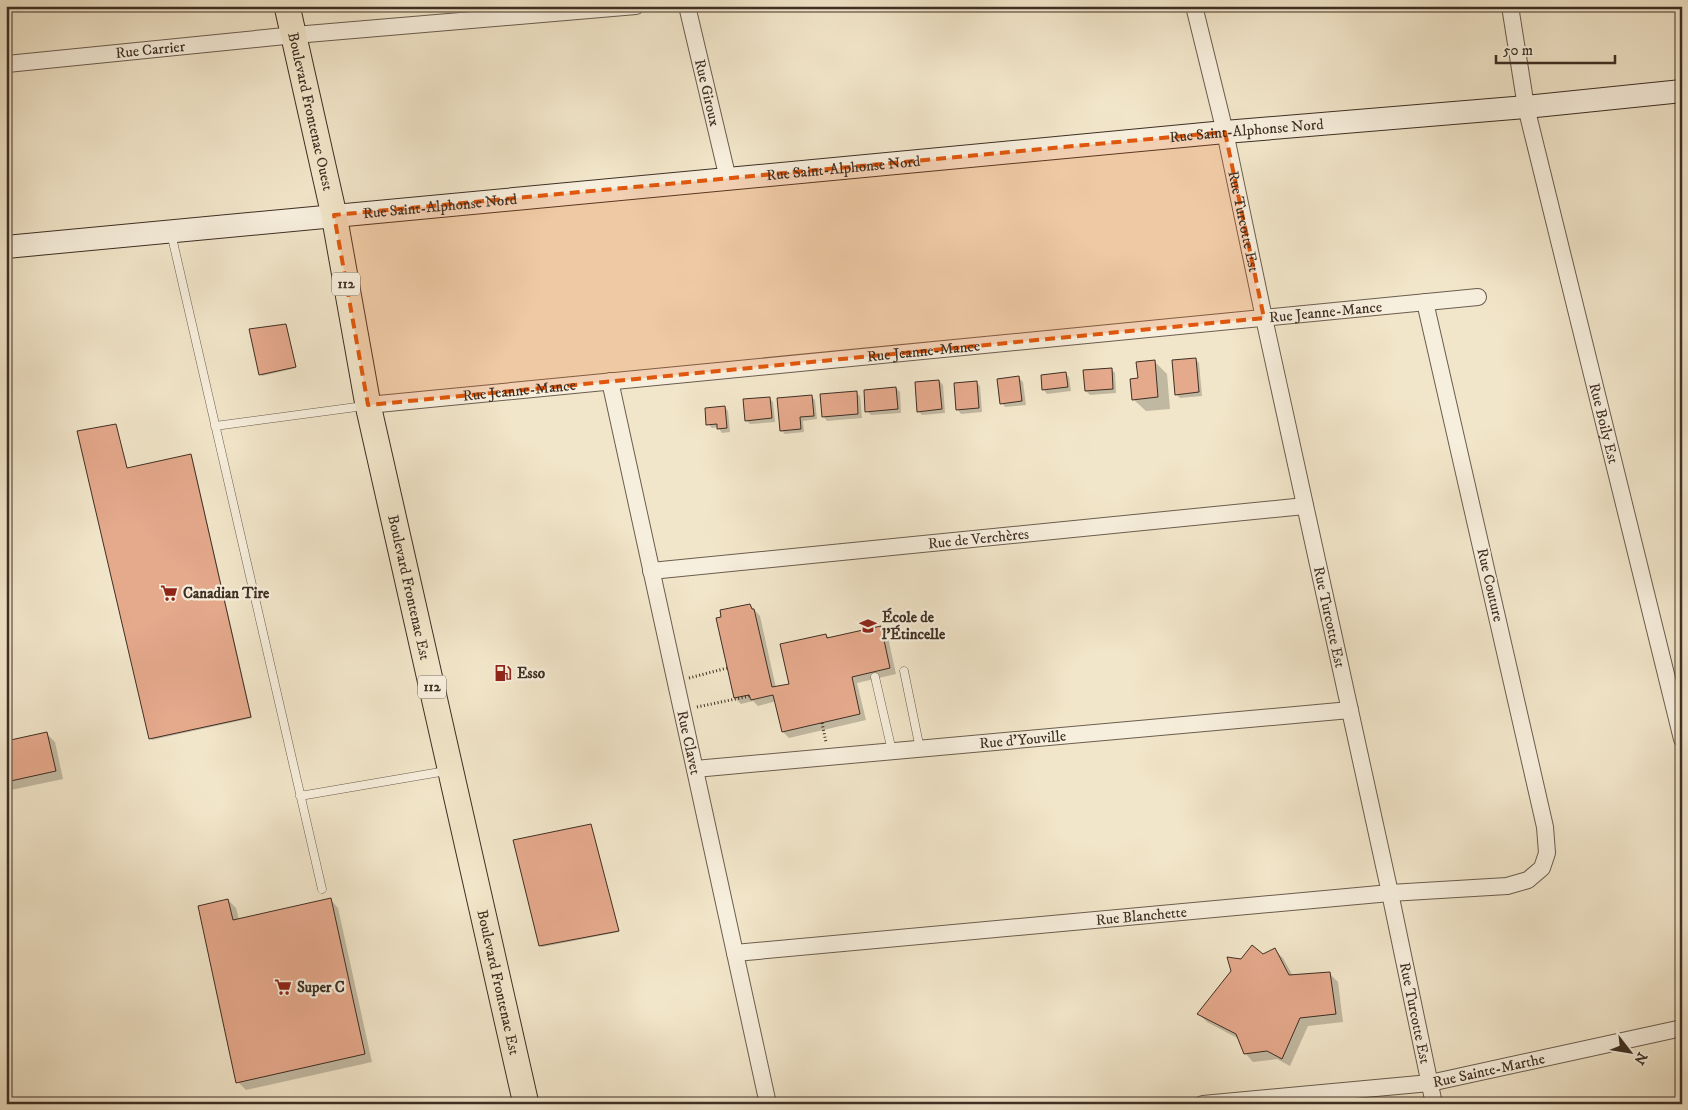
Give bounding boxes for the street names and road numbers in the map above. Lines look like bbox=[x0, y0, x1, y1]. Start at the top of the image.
street label: Boulevard Frontenac Ouest bbox=[284, 30, 338, 193]
street label: Rue Carrier bbox=[115, 37, 186, 63]
street label: Rue Giroux bbox=[690, 57, 725, 129]
street label: Rue Saint-Alphonse Nord bbox=[1169, 114, 1325, 147]
street label: Rue Saint-Alphonse Nord bbox=[765, 151, 922, 185]
street label: Rue Turcotte Est bbox=[1224, 169, 1264, 274]
street label: Rue Saint-Alphonse Nord bbox=[362, 189, 518, 223]
road number: 112 bbox=[332, 272, 360, 296]
street label: Rue Jeanne-Mance bbox=[1268, 297, 1383, 327]
street label: Rue Jeanne-Mance bbox=[866, 336, 981, 366]
street label: Rue Jeanne-Mance bbox=[462, 375, 577, 405]
street label: Rue Boily Est bbox=[1585, 381, 1623, 466]
street label: Boulevard Frontenac Est bbox=[384, 513, 435, 662]
street label: Rue de Verchères bbox=[927, 524, 1030, 553]
street label: Rue Couture bbox=[1472, 546, 1508, 624]
street label: Rue Turcotte Est bbox=[1309, 565, 1350, 670]
road number: 112 bbox=[418, 676, 446, 699]
street label: Rue Clavet bbox=[673, 709, 705, 776]
street label: Rue d'Youville bbox=[978, 726, 1067, 753]
street label: Rue Blanchette bbox=[1095, 902, 1188, 929]
street label: Boulevard Frontenac Est bbox=[473, 908, 524, 1057]
street label: Rue Turcotte Est bbox=[1395, 961, 1435, 1066]
street label: Rue Sainte-Marthe bbox=[1431, 1049, 1546, 1092]

